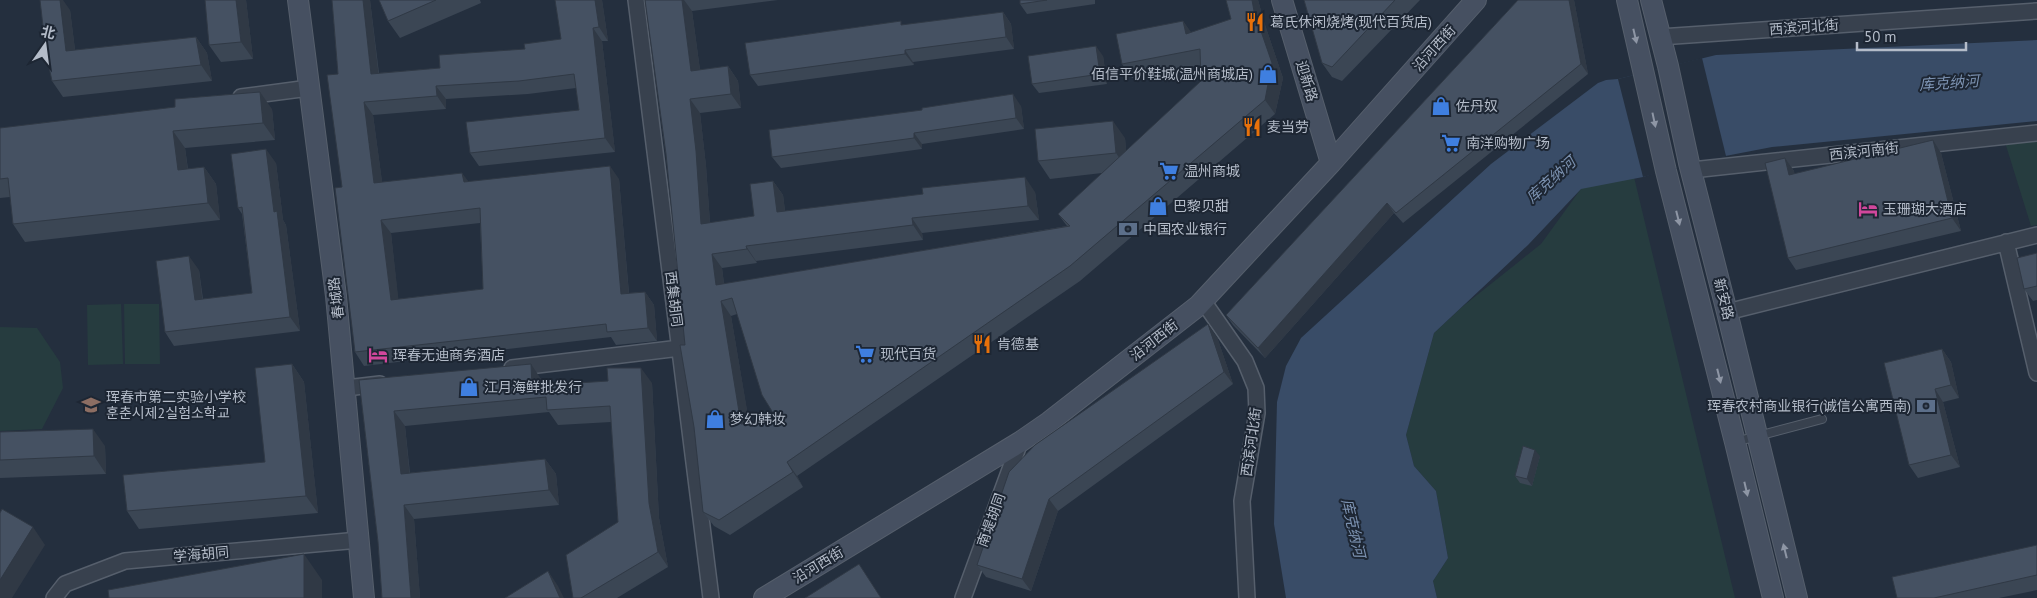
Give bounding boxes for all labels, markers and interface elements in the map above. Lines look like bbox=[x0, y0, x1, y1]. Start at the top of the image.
restaurant icon: 葛氏休闲烧烤(现代百货店) bbox=[1244, 11, 1266, 33]
place label: 葛氏休闲烧烤(现代百货店) bbox=[1270, 13, 1432, 31]
street label: 西滨河北街 bbox=[1768, 16, 1840, 38]
north arrow bbox=[20, 20, 70, 70]
scale bar bbox=[1857, 20, 1966, 52]
street label: 沿河西街 bbox=[1409, 21, 1459, 75]
text: 北 bbox=[39, 22, 57, 43]
text: 50 m bbox=[1864, 27, 1897, 46]
one-way arrow bbox=[1631, 29, 1639, 44]
street label: 迎新路 bbox=[1292, 58, 1322, 104]
shop icon: 佰信平价鞋城(温州商城店) bbox=[1257, 63, 1279, 85]
place label: 佰信平价鞋城(温州商城店) bbox=[1091, 65, 1253, 83]
water label: 库克纳河 bbox=[1918, 71, 1983, 94]
shop icon: 佐丹奴 bbox=[1430, 95, 1452, 117]
place label: 佐丹奴 bbox=[1456, 97, 1498, 115]
one-way arrow bbox=[1651, 112, 1659, 128]
restaurant icon: 麦当劳 bbox=[1241, 116, 1263, 138]
place label: 麦当劳 bbox=[1267, 118, 1309, 136]
supermarket icon: 南洋购物广场 bbox=[1440, 132, 1462, 154]
place label: 南洋购物广场 bbox=[1466, 134, 1550, 152]
street label: 西滨河南街 bbox=[1828, 138, 1900, 164]
water label: 库克纳河 bbox=[1522, 150, 1582, 207]
supermarket icon: 温州商城 bbox=[1158, 160, 1180, 182]
place label: 温州商城 bbox=[1184, 162, 1240, 180]
shop icon: 巴黎贝甜 bbox=[1147, 195, 1169, 217]
place label: 巴黎贝甜 bbox=[1173, 197, 1229, 215]
hotel icon: 玉珊瑚大酒店 bbox=[1857, 198, 1879, 220]
place label: 玉珊瑚大酒店 bbox=[1883, 200, 1967, 218]
one-way arrow bbox=[1675, 211, 1683, 226]
bank icon: 中国农业银行 bbox=[1117, 218, 1139, 240]
place label: 中国农业银行 bbox=[1143, 220, 1227, 238]
street label: 西集胡同 bbox=[662, 270, 686, 328]
street label: 春城路 bbox=[325, 276, 347, 320]
street label: 新安路 bbox=[1710, 276, 1738, 322]
street label: 沿河西街 bbox=[1126, 316, 1182, 364]
restaurant icon: 肯德基 bbox=[971, 333, 993, 355]
place label: 肯德基 bbox=[997, 335, 1039, 353]
supermarket icon: 现代百货 bbox=[854, 343, 876, 365]
hotel icon: 珲春无迪商务酒店 bbox=[367, 344, 389, 366]
place label: 现代百货 bbox=[880, 345, 936, 363]
place label: 珲春无迪商务酒店 bbox=[393, 346, 505, 364]
one-way arrow bbox=[1715, 368, 1723, 383]
shop icon: 江月海鲜批发行 bbox=[458, 376, 480, 398]
place label: 江月海鲜批发行 bbox=[484, 378, 582, 396]
place label: 珲春市第二实验小学校 훈춘시제2실험소학교 bbox=[106, 388, 246, 422]
school or university icon: 珲春市第二实验小学校 훈춘시제2실험소학교 bbox=[80, 394, 102, 416]
bank icon: 珲春农村商业银行(诚信公寓西南) bbox=[1915, 395, 1937, 417]
place label: 珲春农村商业银行(诚信公寓西南) bbox=[1707, 397, 1911, 415]
street label: 西滨河北街 bbox=[1237, 406, 1265, 478]
shop icon: 梦幻韩妆 bbox=[704, 408, 726, 430]
place label: 梦幻韩妆 bbox=[730, 410, 786, 428]
one-way arrow bbox=[1742, 482, 1750, 497]
street label: 南堤胡同 bbox=[973, 491, 1009, 549]
water label: 库克纳河 bbox=[1337, 497, 1370, 562]
street label: 学海胡同 bbox=[172, 543, 230, 565]
street label: 沿河西街 bbox=[789, 543, 847, 587]
one-way arrow bbox=[1781, 543, 1789, 558]

